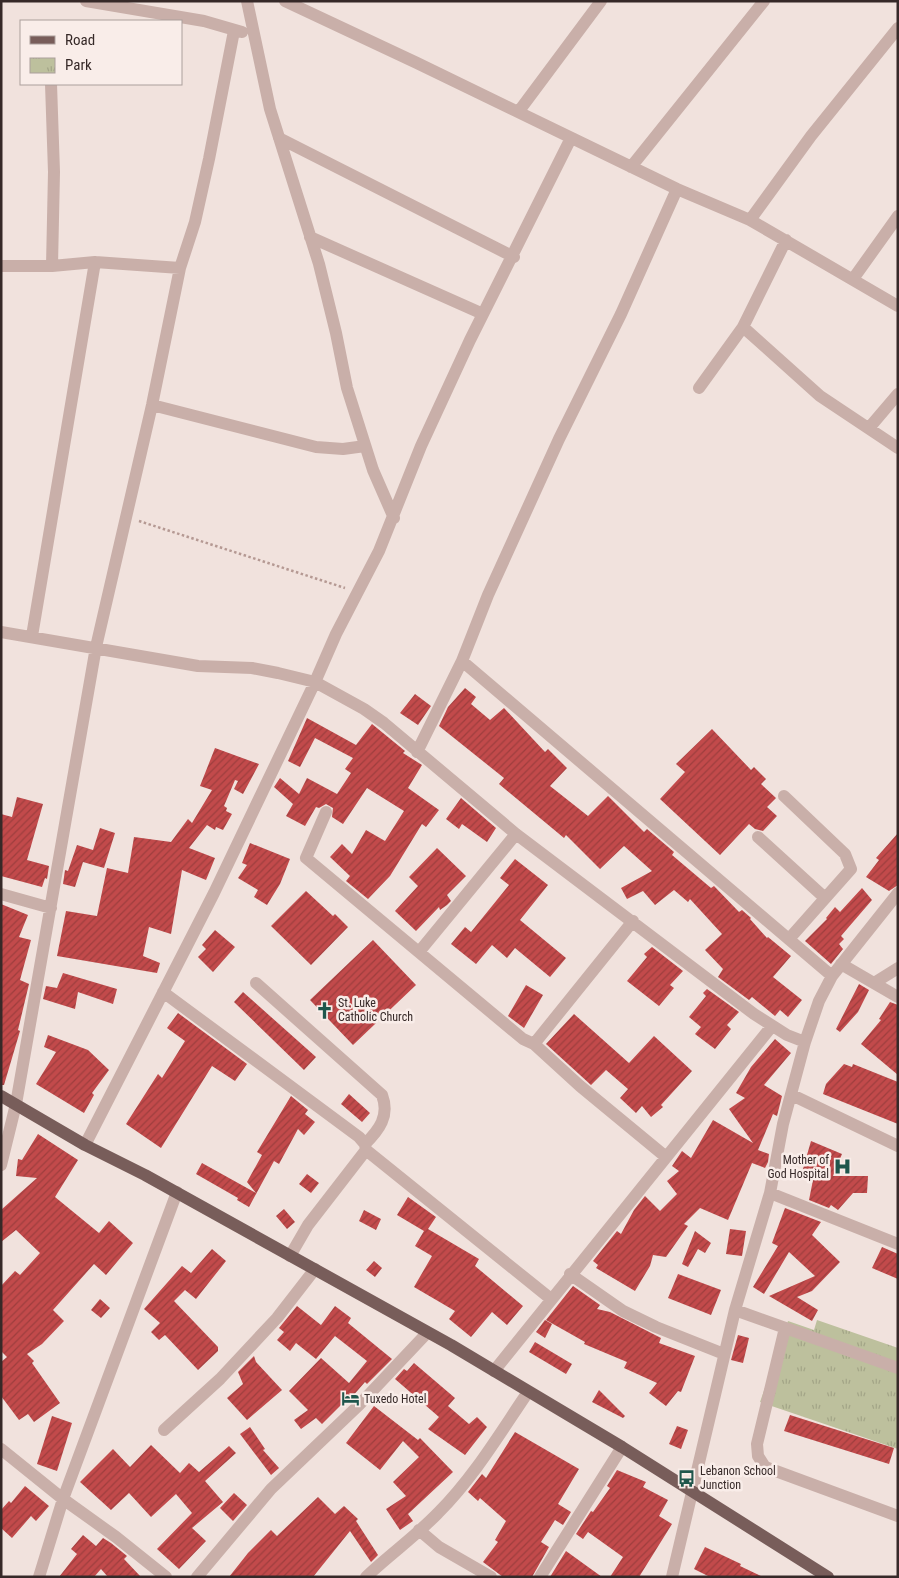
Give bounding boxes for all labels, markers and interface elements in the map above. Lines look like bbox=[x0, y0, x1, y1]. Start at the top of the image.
legend bbox=[20, 20, 182, 85]
text: Road bbox=[65, 31, 95, 49]
text: Park bbox=[65, 56, 92, 74]
place label: St. Luke Catholic Church bbox=[338, 996, 413, 1024]
church icon: St. Luke Catholic Church bbox=[314, 1000, 334, 1020]
place label: Mother of God Hospital bbox=[768, 1153, 829, 1181]
hospital icon: Mother of God Hospital bbox=[833, 1157, 853, 1177]
hotel icon: Tuxedo Hotel bbox=[340, 1389, 360, 1409]
place label: Tuxedo Hotel bbox=[364, 1392, 426, 1406]
place label: Lebanon School Junction bbox=[700, 1464, 776, 1492]
bus stop icon: Lebanon School Junction bbox=[676, 1468, 696, 1488]

